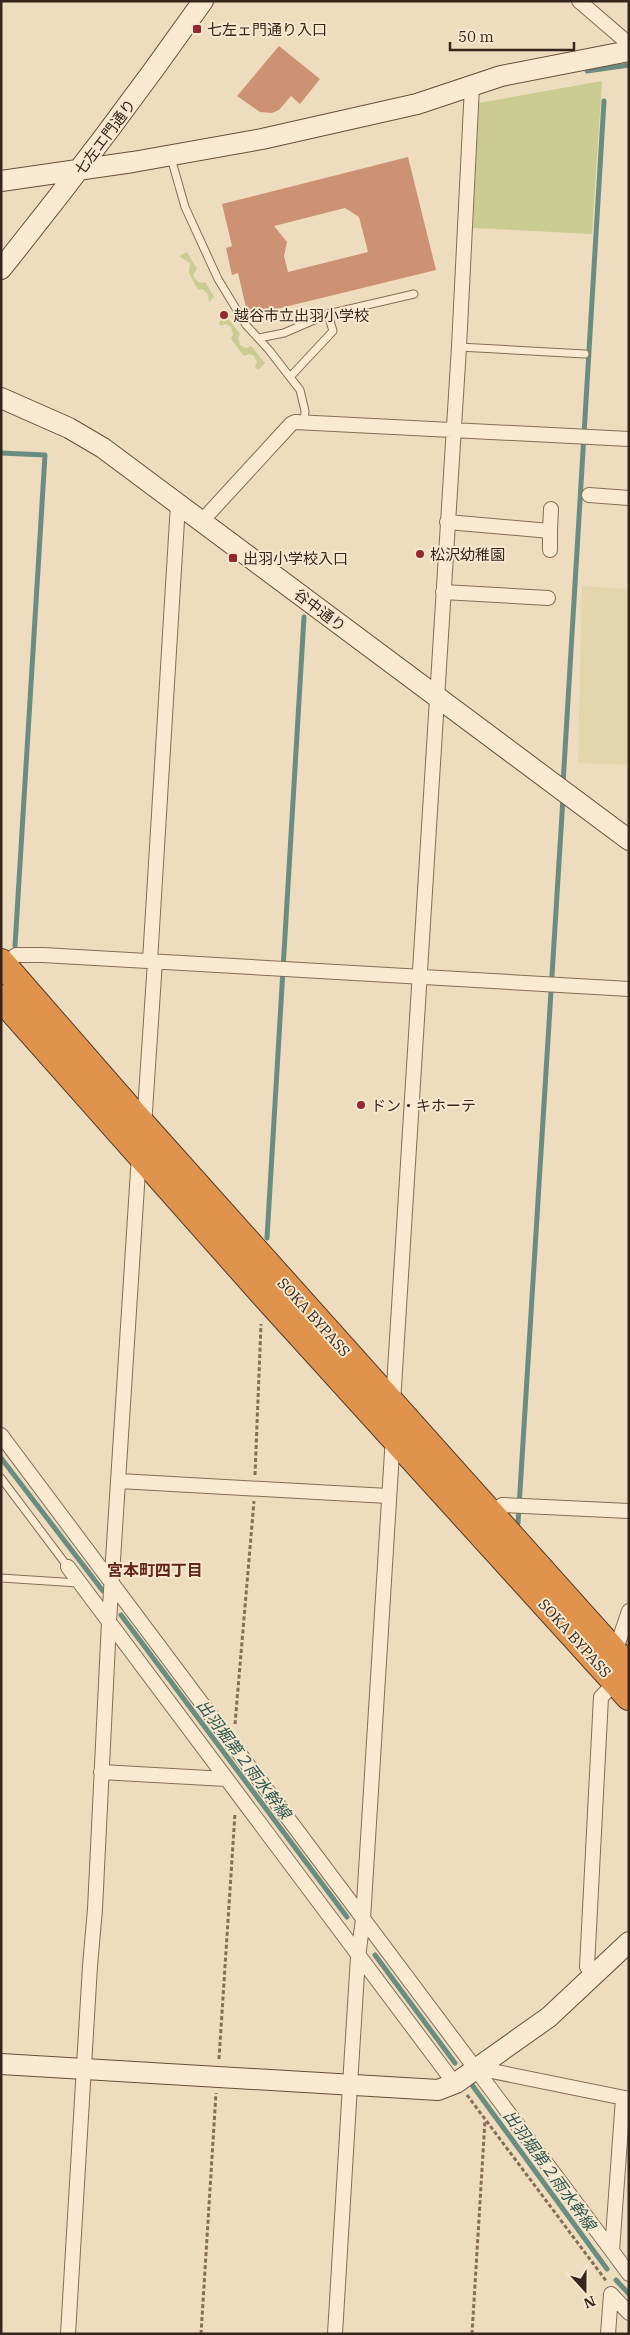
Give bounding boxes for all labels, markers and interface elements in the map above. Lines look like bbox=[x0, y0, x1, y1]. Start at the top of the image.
place label: 七左ェ門通り入口 bbox=[207, 20, 327, 39]
scale bar bbox=[450, 20, 574, 52]
marker: 七左ェ門通り入口 bbox=[191, 23, 203, 35]
text: 50 m bbox=[458, 27, 494, 46]
street label: 七左エ門通り bbox=[70, 95, 140, 179]
place label: 越谷市立出羽小学校 bbox=[233, 306, 369, 325]
marker: 越谷市立出羽小学校 bbox=[218, 309, 230, 321]
place label: 松沢幼稚園 bbox=[430, 545, 505, 564]
marker: 松沢幼稚園 bbox=[414, 548, 426, 560]
place label: 出羽小学校入口 bbox=[243, 549, 348, 568]
marker: 出羽小学校入口 bbox=[227, 552, 239, 564]
street label: 谷中通り bbox=[290, 584, 350, 636]
place label: ドン・キホーテ bbox=[371, 1096, 476, 1115]
marker: ドン・キホーテ bbox=[355, 1099, 367, 1111]
street label: SOKA BYPASS bbox=[274, 1274, 354, 1360]
district label: 宮本町四丁目 bbox=[107, 1560, 203, 1580]
street label: SOKA BYPASS bbox=[535, 1595, 615, 1681]
water label: 出羽堀第２雨水幹線 bbox=[193, 1695, 297, 1824]
water label: 出羽堀第２雨水幹線 bbox=[500, 2106, 602, 2236]
north arrow bbox=[560, 2265, 610, 2315]
text: N bbox=[581, 2292, 598, 2313]

